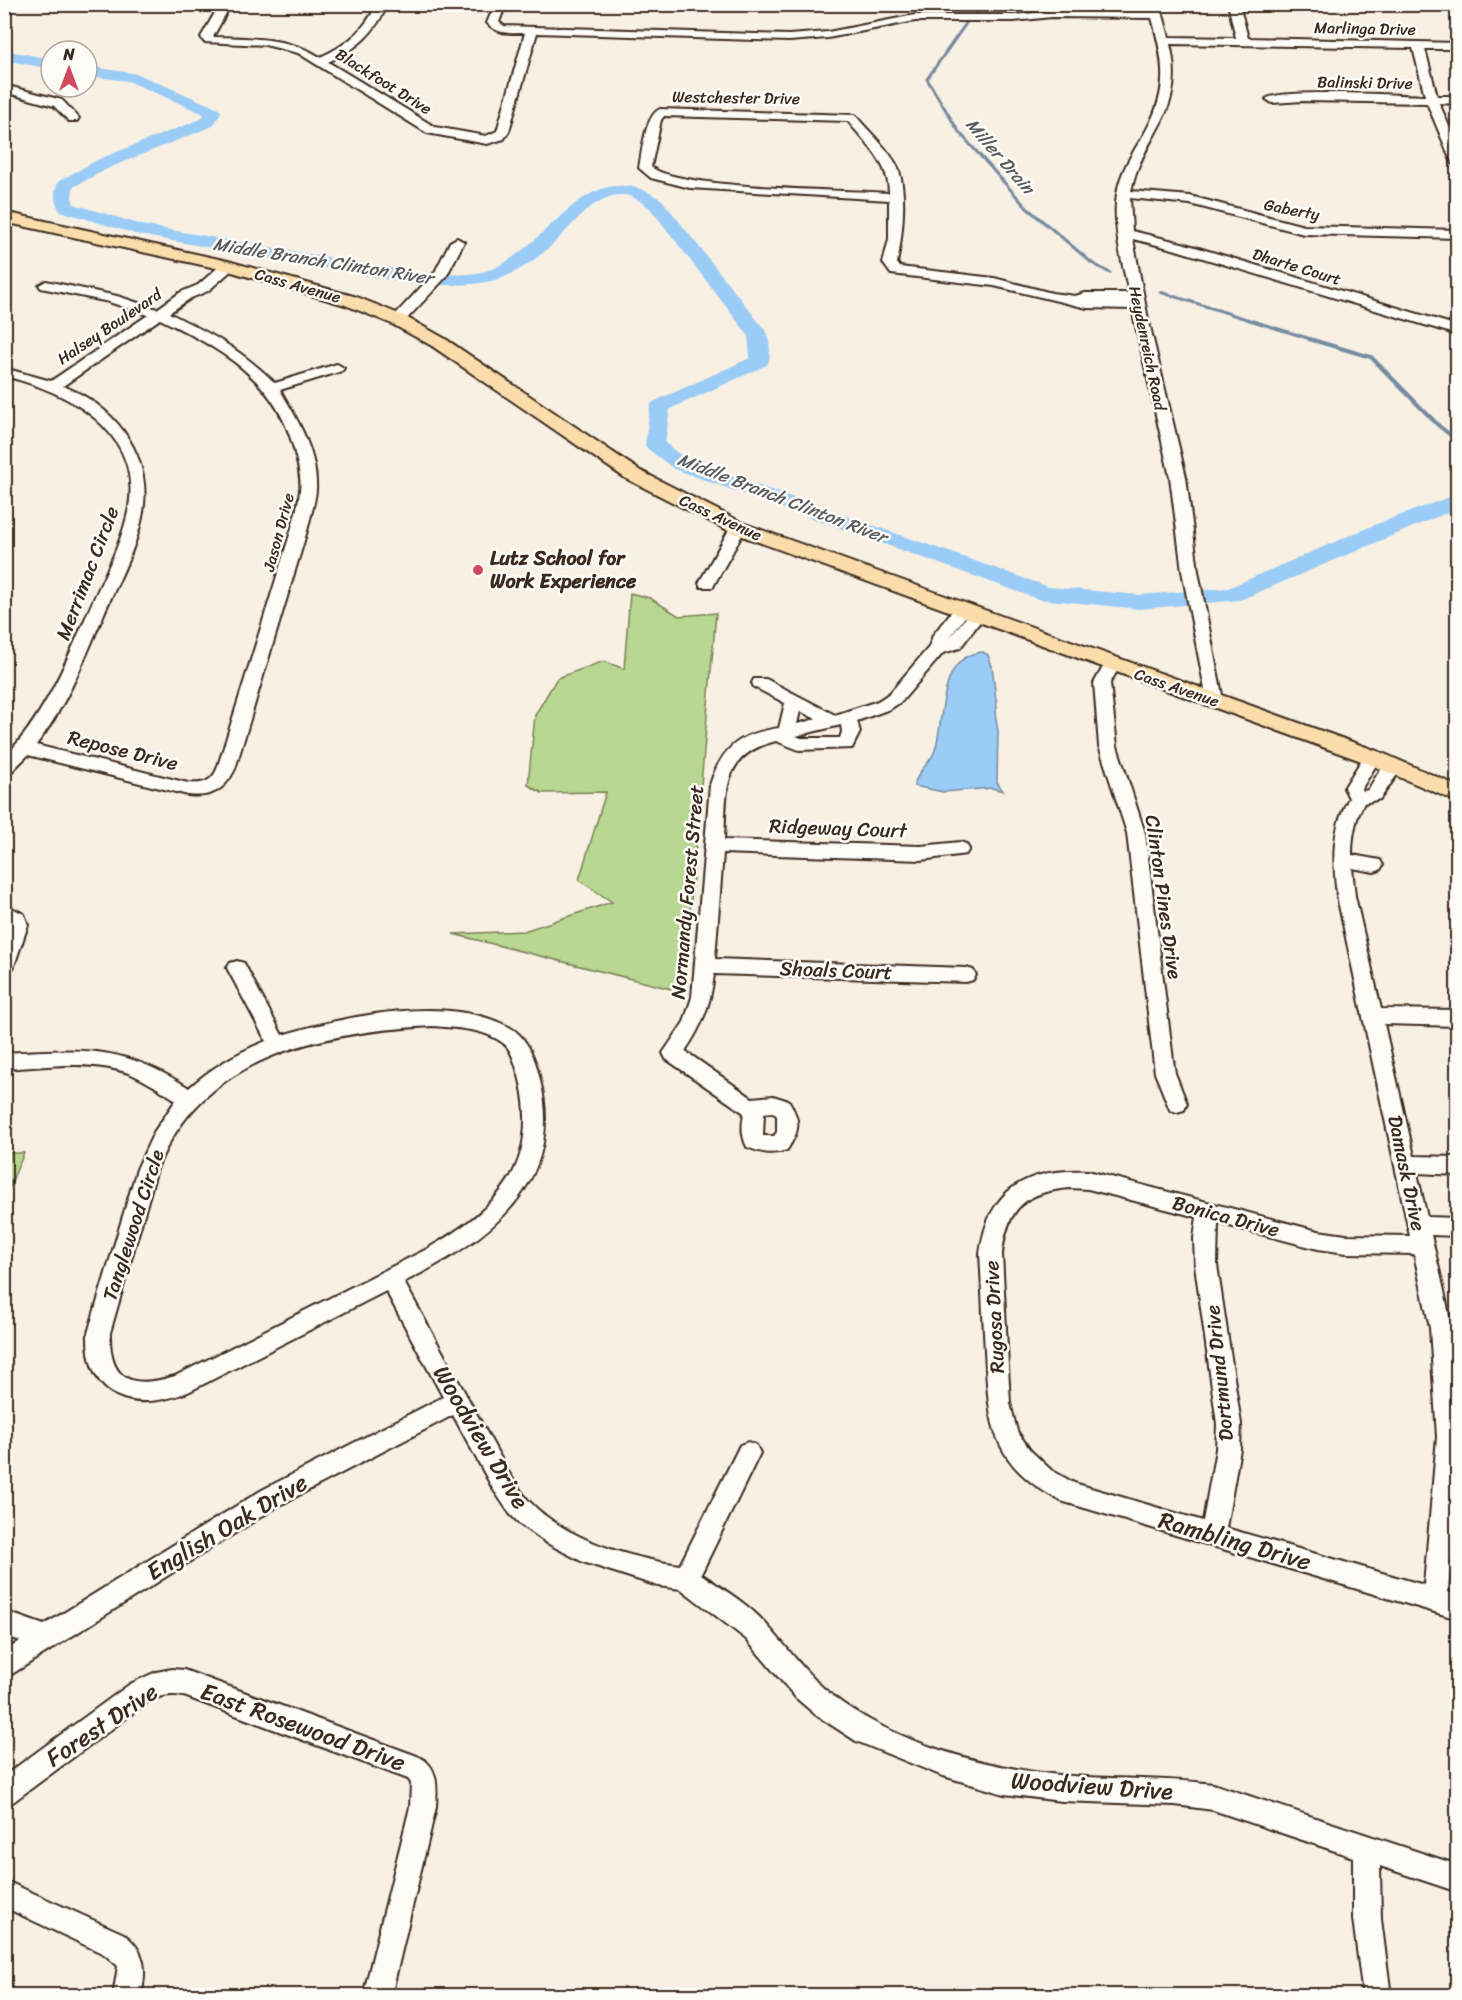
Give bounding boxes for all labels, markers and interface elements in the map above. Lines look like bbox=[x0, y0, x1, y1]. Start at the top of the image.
street label: Marlinga Drive bbox=[1314, 13, 1416, 44]
north arrow bbox=[39, 39, 99, 99]
text: N bbox=[62, 40, 75, 69]
street label: Blackfoot Drive bbox=[330, 40, 438, 123]
street label: Balinski Drive bbox=[1317, 67, 1413, 98]
street label: Westchester Drive bbox=[672, 82, 800, 113]
water label: Miller Drain bbox=[957, 110, 1044, 203]
street label: Gaberty bbox=[1261, 190, 1323, 229]
water label: Middle Branch Clinton River bbox=[211, 228, 439, 295]
street label: Dharte Court bbox=[1249, 239, 1345, 294]
street label: Cass Avenue bbox=[251, 259, 344, 312]
street label: Halsey Boulevard bbox=[51, 279, 169, 372]
street label: Heydenreich Road bbox=[1120, 283, 1175, 415]
water label: Middle Branch Clinton River bbox=[673, 443, 895, 554]
street label: Cass Avenue bbox=[675, 486, 767, 549]
street label: Jason Drive bbox=[254, 490, 303, 576]
street label: Merrimac Circle bbox=[46, 501, 129, 645]
place label: Lutz School for Work Experience bbox=[490, 541, 637, 599]
marker: Lutz School for Work Experience bbox=[471, 563, 485, 577]
street label: Cass Avenue bbox=[1130, 659, 1223, 716]
street label: Repose Drive bbox=[64, 720, 182, 781]
street label: Normandy Forest Street bbox=[661, 783, 714, 1001]
street label: Ridgeway Court bbox=[769, 809, 908, 848]
street label: Clinton Pines Drive bbox=[1135, 813, 1192, 982]
street label: Shoals Court bbox=[779, 951, 893, 990]
street label: Damask Drive bbox=[1377, 1112, 1436, 1234]
street label: Tanglewood Circle bbox=[93, 1145, 175, 1305]
street label: Bonica Drive bbox=[1168, 1185, 1283, 1248]
street label: Rugosa Drive bbox=[974, 1260, 1015, 1374]
street label: Dortmund Drive bbox=[1195, 1303, 1244, 1443]
street label: Woodview Drive bbox=[421, 1357, 541, 1518]
street label: English Oak Drive bbox=[138, 1462, 316, 1592]
street label: Rambling Drive bbox=[1154, 1499, 1316, 1583]
street label: East Rosewood Drive bbox=[195, 1670, 411, 1784]
street label: Forest Drive bbox=[37, 1672, 167, 1778]
street label: Woodview Drive bbox=[1010, 1759, 1175, 1813]

